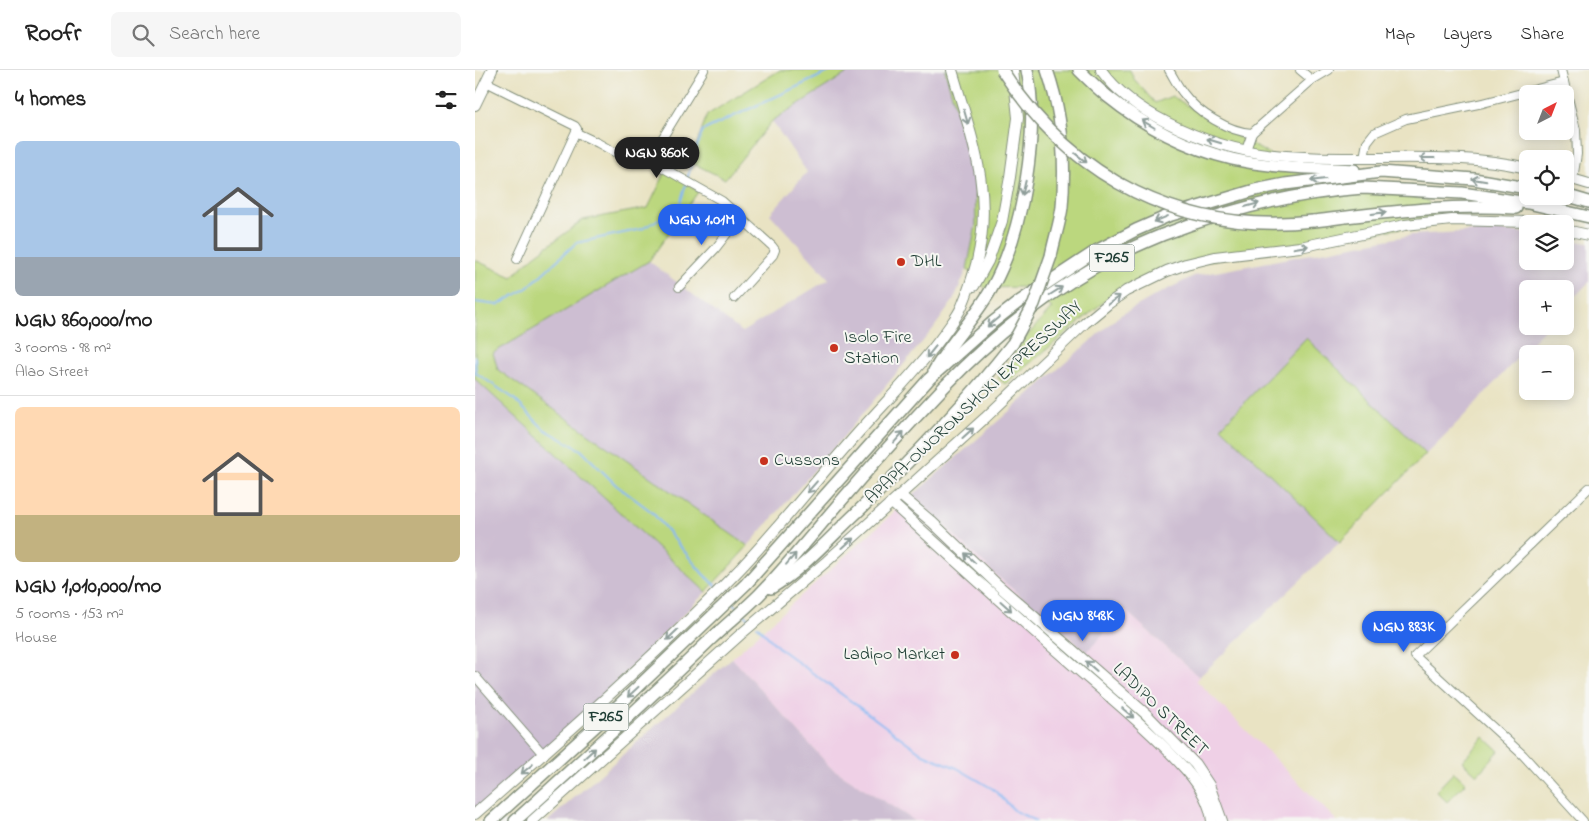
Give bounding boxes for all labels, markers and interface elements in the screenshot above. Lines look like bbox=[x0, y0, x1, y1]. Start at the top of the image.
search box bbox=[111, 12, 461, 57]
text: Roofr bbox=[25, 17, 81, 52]
icon: search bbox=[129, 21, 157, 49]
text: Search here bbox=[169, 21, 260, 48]
text: Map bbox=[1385, 22, 1415, 48]
text: Layers bbox=[1443, 22, 1493, 48]
text: Share bbox=[1521, 22, 1564, 48]
text: 4 homes bbox=[15, 85, 86, 115]
north arrow bbox=[1519, 85, 1574, 140]
map controls bbox=[1519, 85, 1574, 400]
icon: filters bbox=[432, 86, 460, 114]
one-way arrow bbox=[961, 108, 971, 124]
one-way arrow bbox=[1141, 118, 1155, 128]
pin: NGN 860K bbox=[605, 136, 709, 179]
one-way arrow bbox=[1206, 136, 1222, 146]
text: NGN 860K bbox=[625, 141, 689, 165]
button: locate bbox=[1519, 150, 1574, 205]
one-way arrow bbox=[1074, 153, 1088, 163]
one-way arrow bbox=[1419, 153, 1436, 163]
icon: home bbox=[193, 174, 283, 264]
one-way arrow bbox=[1472, 174, 1488, 184]
one-way arrow bbox=[1310, 175, 1326, 185]
one-way arrow bbox=[1019, 179, 1028, 195]
one-way arrow bbox=[1243, 200, 1259, 209]
pin: NGN 1.01M bbox=[645, 204, 759, 246]
text: NGN 1.01M bbox=[669, 208, 735, 232]
one-way arrow bbox=[1371, 208, 1387, 218]
one-way arrow bbox=[1154, 215, 1169, 225]
button: layers bbox=[1519, 215, 1574, 270]
one-way arrow bbox=[1292, 241, 1308, 251]
road number: F265 bbox=[1089, 244, 1135, 272]
place label: DHL bbox=[910, 249, 942, 275]
marker: DHL bbox=[895, 256, 907, 268]
button: + bbox=[1519, 280, 1574, 335]
one-way arrow bbox=[1048, 286, 1062, 296]
street label: APAPA-OWORONSHOKI EXPRESSWAY bbox=[860, 295, 1089, 511]
one-way arrow bbox=[1106, 295, 1120, 305]
text: NGN 860,000/mo bbox=[15, 306, 153, 336]
one-way arrow bbox=[987, 317, 1000, 328]
place label: Isolo Fire Station bbox=[844, 325, 913, 372]
text: 3 rooms · 98 m² bbox=[15, 336, 111, 360]
marker: Isolo Fire Station bbox=[828, 342, 840, 354]
one-way arrow bbox=[925, 345, 936, 358]
button: − bbox=[1519, 345, 1574, 400]
text: Alao Street bbox=[15, 360, 89, 384]
one-way arrow bbox=[962, 427, 974, 439]
one-way arrow bbox=[892, 431, 904, 444]
icon: home bbox=[193, 439, 283, 529]
place label: Cussons bbox=[774, 448, 840, 474]
marker: Cussons bbox=[758, 455, 770, 467]
one-way arrow bbox=[806, 480, 817, 493]
one-way arrow bbox=[842, 537, 855, 549]
one-way arrow bbox=[785, 552, 797, 565]
one-way arrow bbox=[964, 552, 976, 564]
text: NGN 1,010,000/mo bbox=[15, 572, 161, 602]
one-way arrow bbox=[1000, 600, 1013, 612]
pin: NGN 848K bbox=[1031, 600, 1135, 642]
text: 5 rooms · 153 m² bbox=[15, 602, 124, 626]
text: NGN 848K bbox=[1052, 604, 1114, 628]
pin: NGN 883K bbox=[1352, 610, 1456, 653]
text: NGN 883K bbox=[1373, 615, 1435, 639]
text: House bbox=[15, 626, 57, 650]
one-way arrow bbox=[666, 629, 678, 641]
place label: Ladipo Market bbox=[843, 642, 945, 668]
marker: Ladipo Market bbox=[949, 649, 961, 661]
street label: LADIPO STREET bbox=[1106, 657, 1214, 763]
one-way arrow bbox=[1085, 661, 1098, 672]
one-way arrow bbox=[627, 686, 639, 698]
road number: F265 bbox=[583, 704, 629, 730]
one-way arrow bbox=[1122, 708, 1135, 719]
one-way arrow bbox=[584, 747, 596, 759]
one-way arrow bbox=[521, 764, 534, 775]

